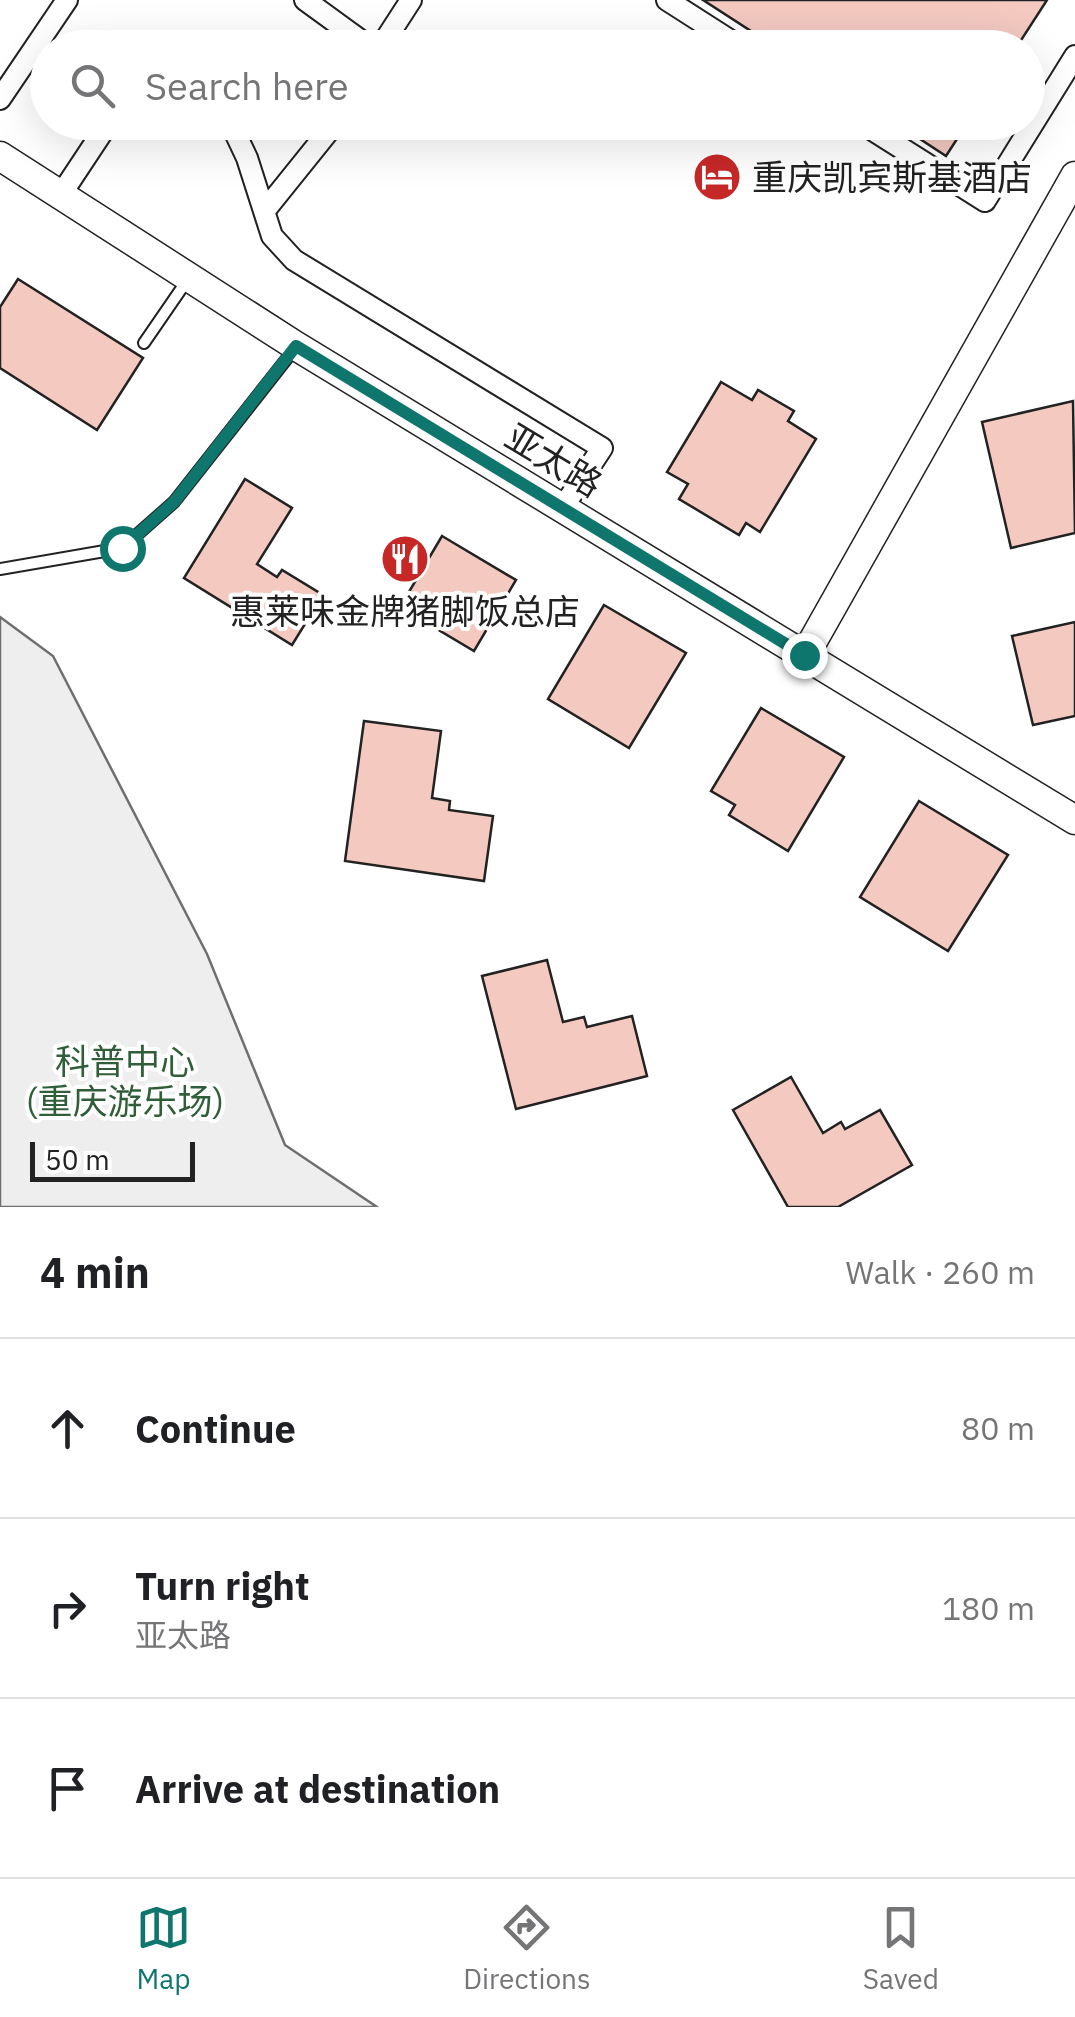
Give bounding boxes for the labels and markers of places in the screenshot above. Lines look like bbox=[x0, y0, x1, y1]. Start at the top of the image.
hotel icon: 重庆凯宾斯基酒店 bbox=[691, 151, 743, 203]
place label: 重庆凯宾斯基酒店 bbox=[752, 154, 1032, 200]
restaurant icon: 惠莱味金牌猪脚饭总店 bbox=[379, 533, 431, 585]
place label: 惠莱味金牌猪脚饭总店 bbox=[230, 588, 580, 634]

